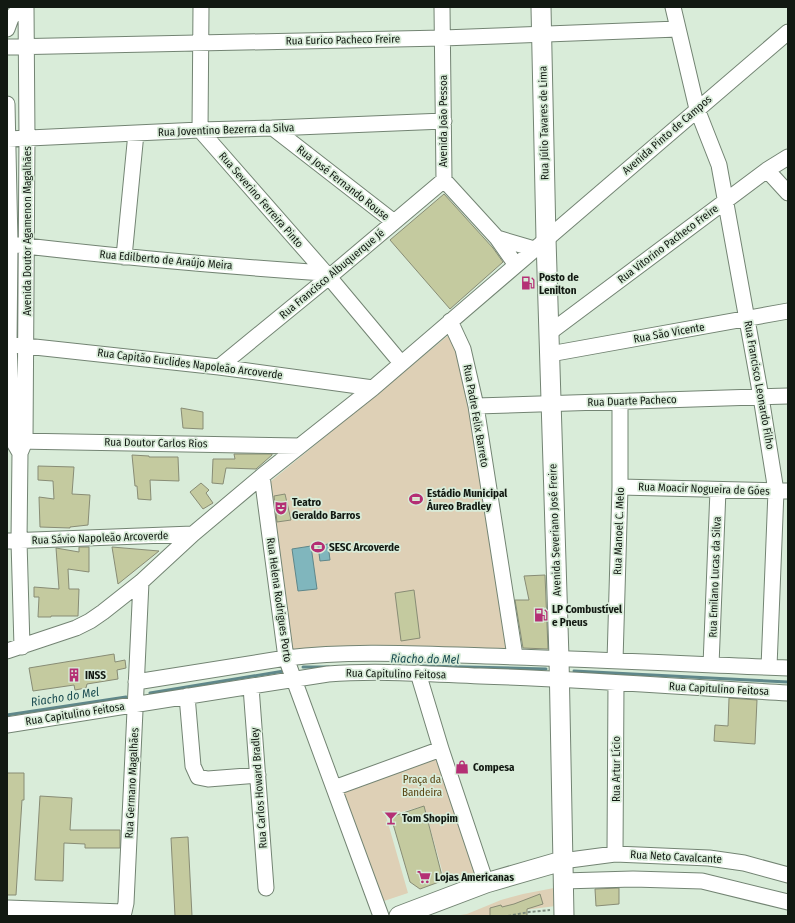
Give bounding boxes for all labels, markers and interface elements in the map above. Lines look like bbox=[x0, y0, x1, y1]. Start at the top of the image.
street label: Rua Eurico Pacheco Freire bbox=[286, 33, 400, 47]
street label: Rua Júlio Tavares de Lima bbox=[537, 66, 551, 180]
street label: Avenida João Pessoa bbox=[437, 75, 450, 167]
street label: Avenida Pinto de Campos bbox=[620, 92, 715, 177]
street label: Rua Joventino Bezerra da Silva bbox=[158, 121, 294, 139]
street label: Rua José Fernando Rouse bbox=[294, 143, 392, 223]
street label: Avenida Doutor Agamenon Magalhães bbox=[21, 146, 34, 316]
street label: Rua Severino Ferreira Pinto bbox=[216, 150, 306, 250]
street label: Rua Vitorino Pacheco Freire bbox=[615, 202, 721, 286]
street label: Rua Francisco Albuquerque Jé bbox=[277, 226, 387, 322]
street label: Rua Edilberto de Araújo Meira bbox=[99, 248, 233, 272]
place label: Posto de Lenilton bbox=[539, 271, 579, 297]
fuel station icon: Posto de Lenilton bbox=[520, 275, 536, 291]
street label: Rua São Vicente bbox=[632, 320, 706, 346]
street label: Rua Francisco Leonardo Filho bbox=[741, 320, 777, 451]
street label: Rua Capitão Euclides Napoleão Arcoverde bbox=[97, 346, 283, 382]
street label: Rua Padre Felix Barreto bbox=[461, 364, 491, 469]
street label: Rua Duarte Pacheco bbox=[587, 393, 677, 409]
street label: Rua Doutor Carlos Rios bbox=[104, 436, 208, 450]
street label: Avenida Severiano José Freire bbox=[546, 464, 564, 596]
street label: Rua Moacir Nogueira de Góes bbox=[638, 480, 770, 498]
place label: Estádio Municipal Áureo Bradley bbox=[426, 487, 508, 513]
street label: Rua Manoel C. Melo bbox=[611, 487, 627, 575]
sports icon: Estádio Municipal Áureo Bradley bbox=[408, 491, 424, 507]
place label: Teatro Geraldo Barros bbox=[292, 496, 360, 522]
theatre icon: Teatro Geraldo Barros bbox=[273, 500, 289, 516]
street label: Rua Emilano Lucas da Silva bbox=[706, 516, 724, 638]
street label: Rua Sávio Napoleão Arcoverde bbox=[31, 529, 169, 547]
street label: Rua Helena Rodrigues Porto bbox=[264, 537, 294, 663]
sports icon: SESC Arcoverde bbox=[310, 539, 326, 555]
place label: SESC Arcoverde bbox=[329, 541, 400, 554]
place label: LP Combustível e Pneus bbox=[552, 603, 623, 629]
fuel station icon: LP Combustível e Pneus bbox=[533, 607, 549, 623]
water label: Riacho do Mel bbox=[390, 651, 460, 667]
building icon: INSS bbox=[66, 667, 82, 683]
street label: Rua Capitulino Feitosa bbox=[346, 667, 446, 681]
place label: INSS bbox=[85, 669, 106, 682]
street label: Rua Capitulino Feitosa bbox=[669, 680, 769, 698]
water label: Riacho do Mel bbox=[30, 685, 100, 709]
street label: Rua Capitulino Feitosa bbox=[24, 700, 126, 728]
street label: Rua Germano Magalhães bbox=[123, 727, 141, 839]
street label: Rua Carlos Howard Bradley bbox=[248, 727, 270, 849]
street label: Rua Artur Lício bbox=[610, 736, 623, 802]
shop icon: Compesa bbox=[454, 759, 470, 775]
place label: Compesa bbox=[473, 761, 515, 774]
park label: Praça da Bandeira bbox=[402, 773, 442, 799]
bar icon: Tom Shopim bbox=[383, 810, 399, 826]
place label: Tom Shopim bbox=[402, 812, 458, 825]
street label: Rua Neto Cavalcante bbox=[630, 848, 722, 866]
supermarket icon: Lojas Americanas bbox=[416, 869, 432, 885]
place label: Lojas Americanas bbox=[435, 871, 514, 884]

